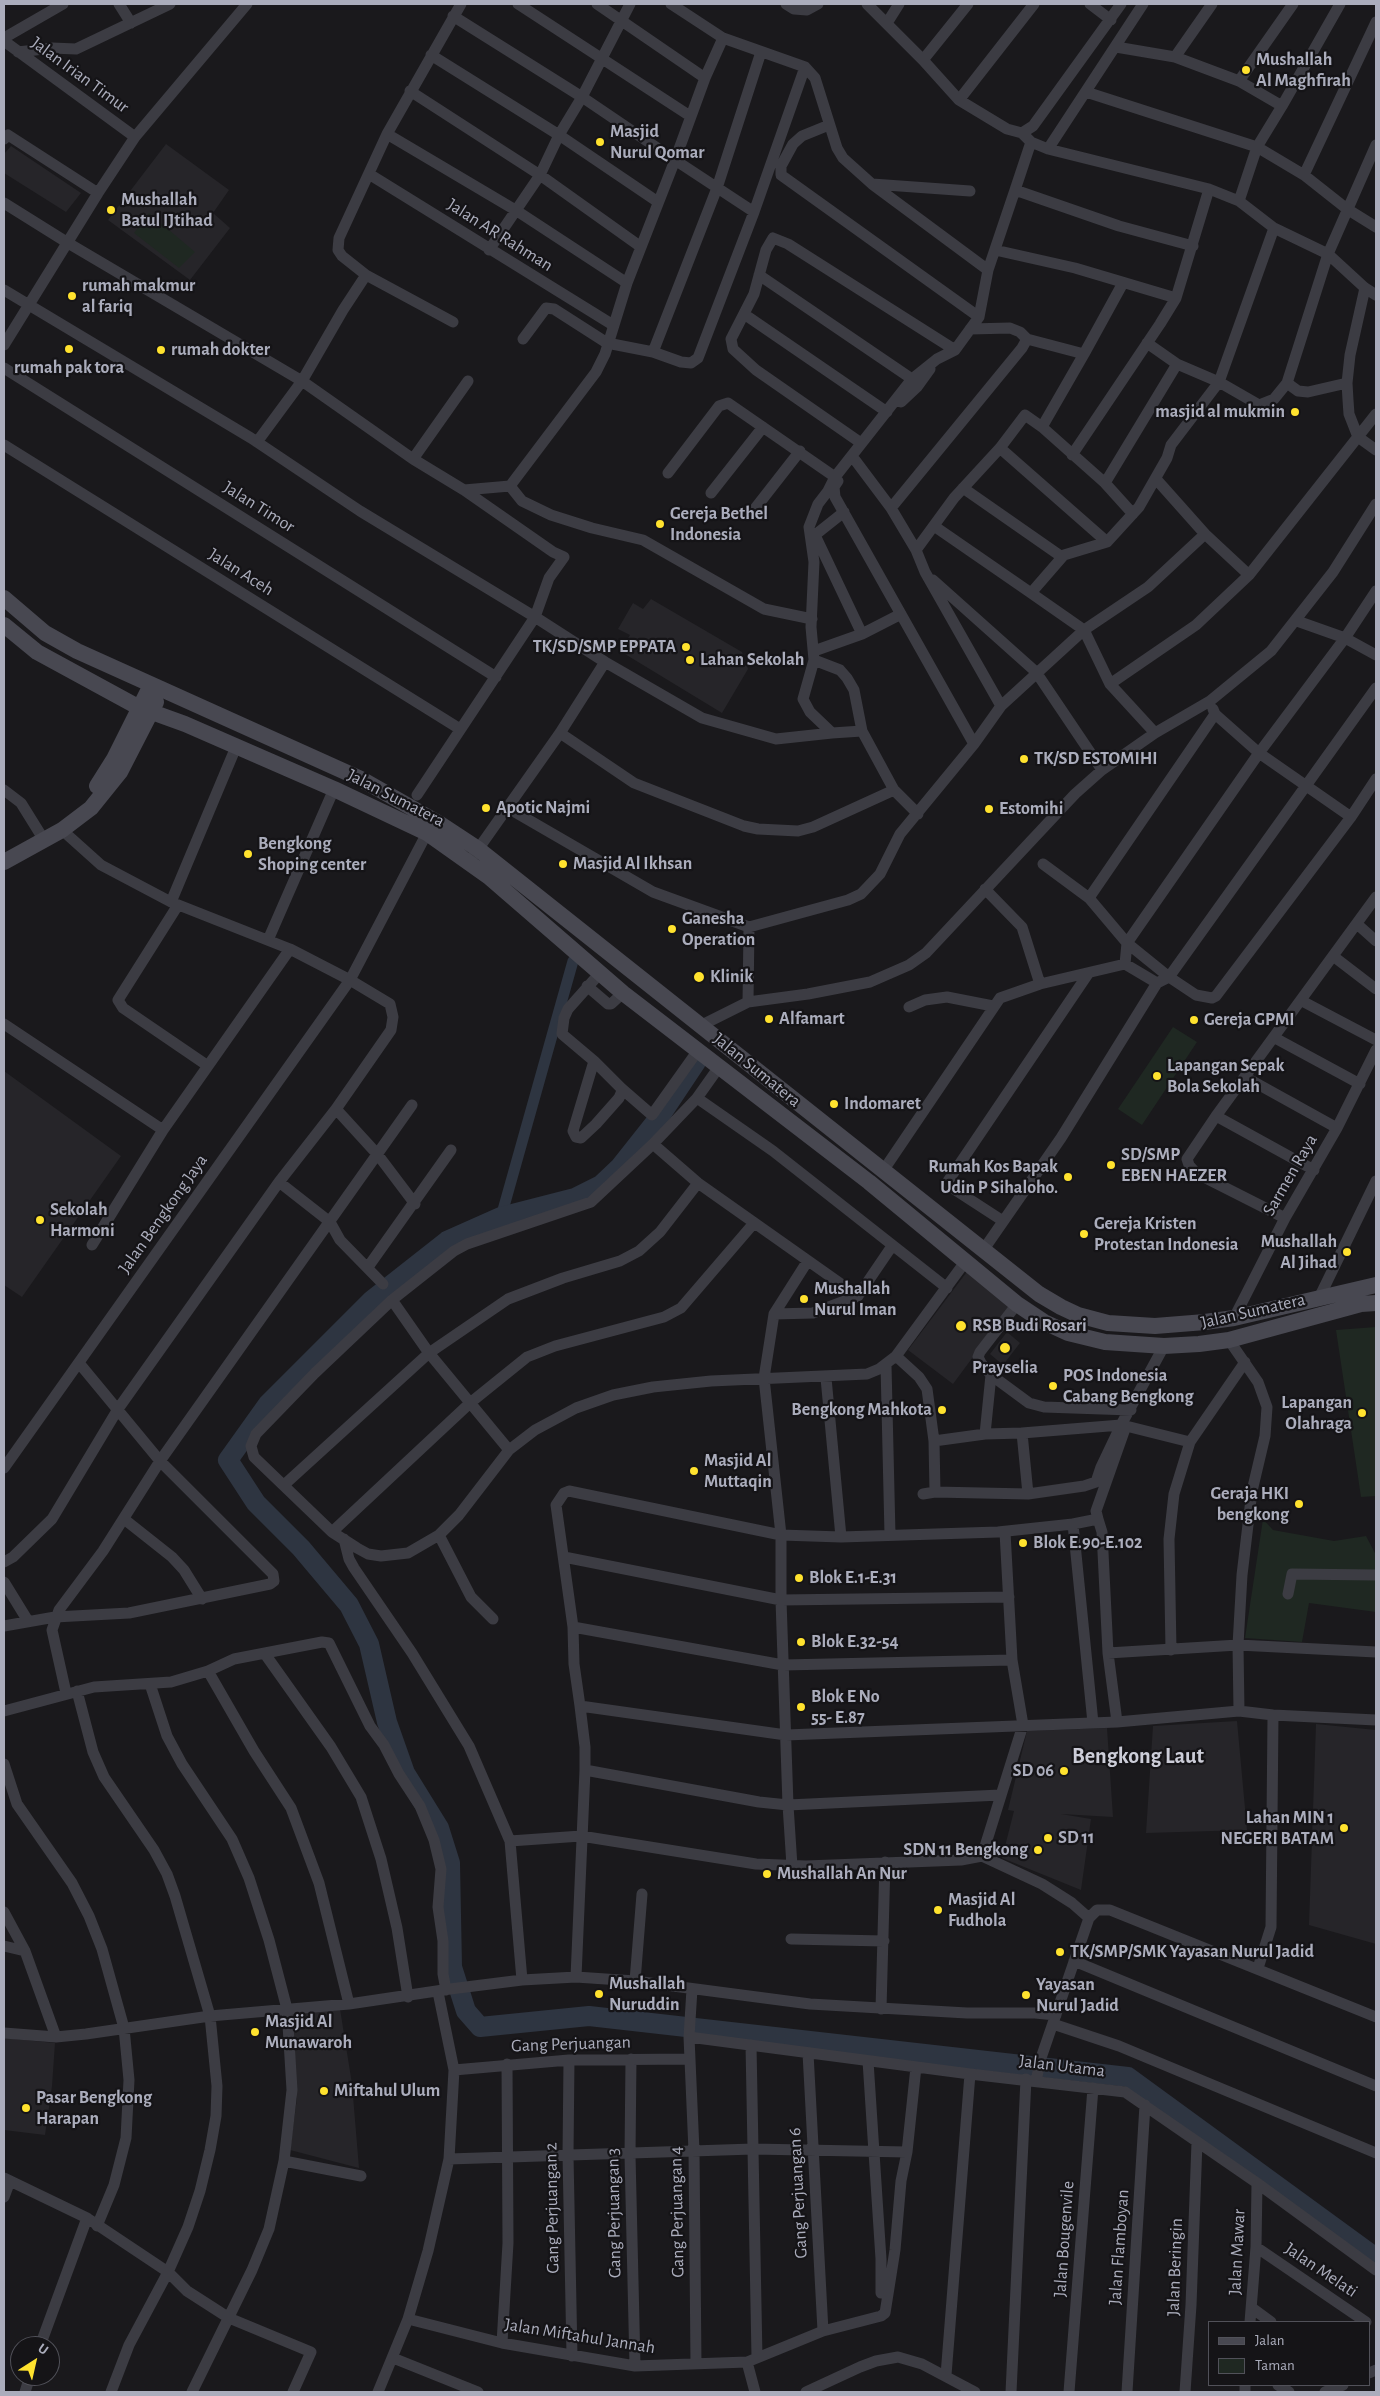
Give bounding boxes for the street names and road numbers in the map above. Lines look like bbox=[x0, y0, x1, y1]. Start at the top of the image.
street label: Jalan Irian Timur bbox=[27, 32, 133, 118]
street label: Jalan AR Rahman bbox=[443, 194, 557, 276]
street label: Jalan Timor bbox=[219, 477, 299, 537]
street label: Jalan Aceh bbox=[204, 543, 278, 601]
street label: Jalan Sumatera bbox=[344, 764, 448, 832]
street label: Jalan Sumatera bbox=[709, 1028, 805, 1112]
street label: Sarmen Raya bbox=[1258, 1130, 1322, 1220]
street label: Jalan Bengkong Jaya bbox=[114, 1150, 212, 1278]
street label: Jalan Sumatera bbox=[1199, 1289, 1307, 1333]
street label: Gang Perjuangan bbox=[511, 2031, 631, 2057]
street label: Jalan Utama bbox=[1018, 2050, 1106, 2082]
street label: Gang Perjuangan 6 bbox=[784, 2127, 812, 2259]
street label: Gang Perjuangan 2 bbox=[540, 2142, 564, 2274]
street label: Gang Perjuangan 4 bbox=[665, 2146, 689, 2278]
street label: Gang Perjuangan 3 bbox=[602, 2148, 626, 2278]
street label: Jalan Bougenvile bbox=[1049, 2180, 1079, 2298]
street label: Jalan Flamboyan bbox=[1104, 2188, 1134, 2306]
street label: Jalan Mawar bbox=[1224, 2208, 1250, 2296]
street label: Jalan Beringin bbox=[1162, 2218, 1188, 2316]
street label: Jalan Melati bbox=[1280, 2238, 1362, 2302]
street label: Jalan Miftahul Jannah bbox=[503, 2313, 657, 2359]

